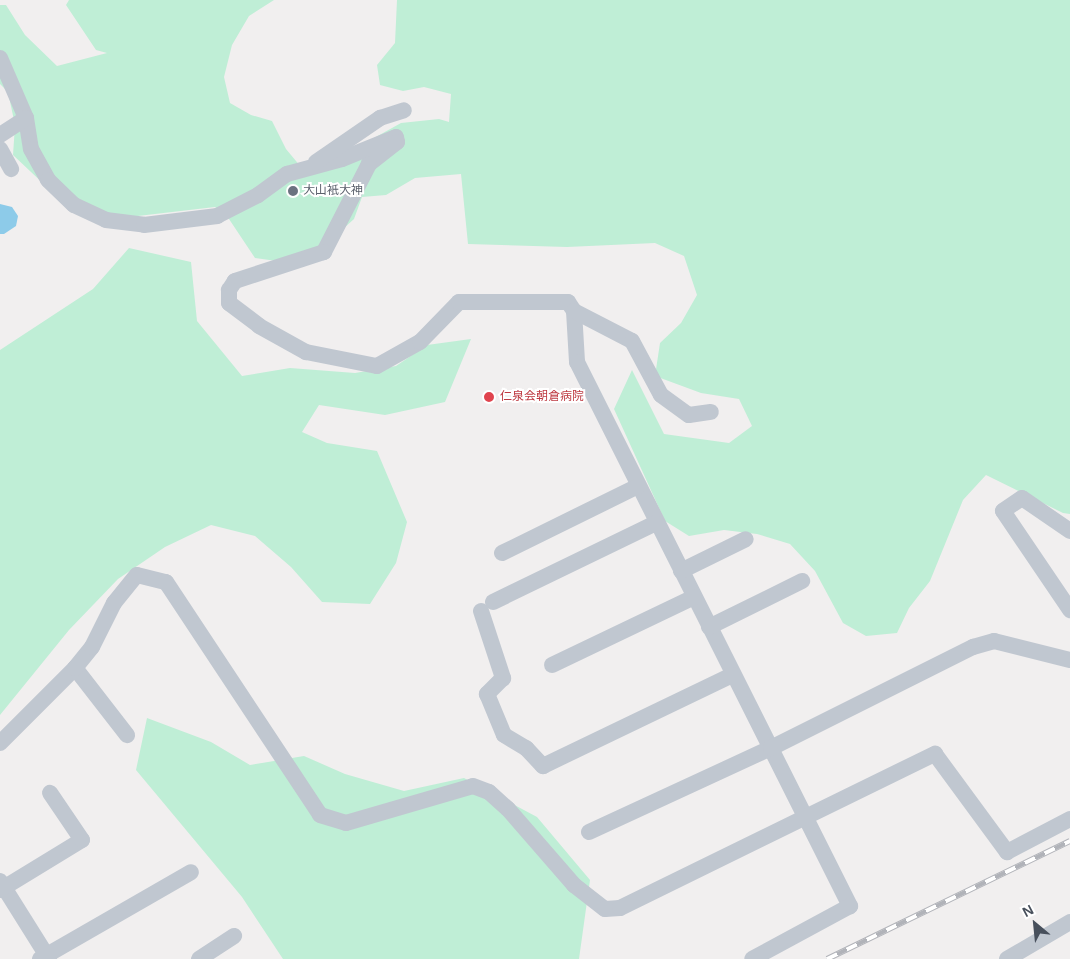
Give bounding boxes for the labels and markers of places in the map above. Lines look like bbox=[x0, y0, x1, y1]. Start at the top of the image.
place label: 大山衹大神 bbox=[303, 184, 363, 198]
marker: 大山衹大神 bbox=[287, 185, 299, 197]
marker: 仁泉会朝倉病院 bbox=[482, 390, 496, 404]
place label: 仁泉会朝倉病院 bbox=[500, 390, 584, 404]

